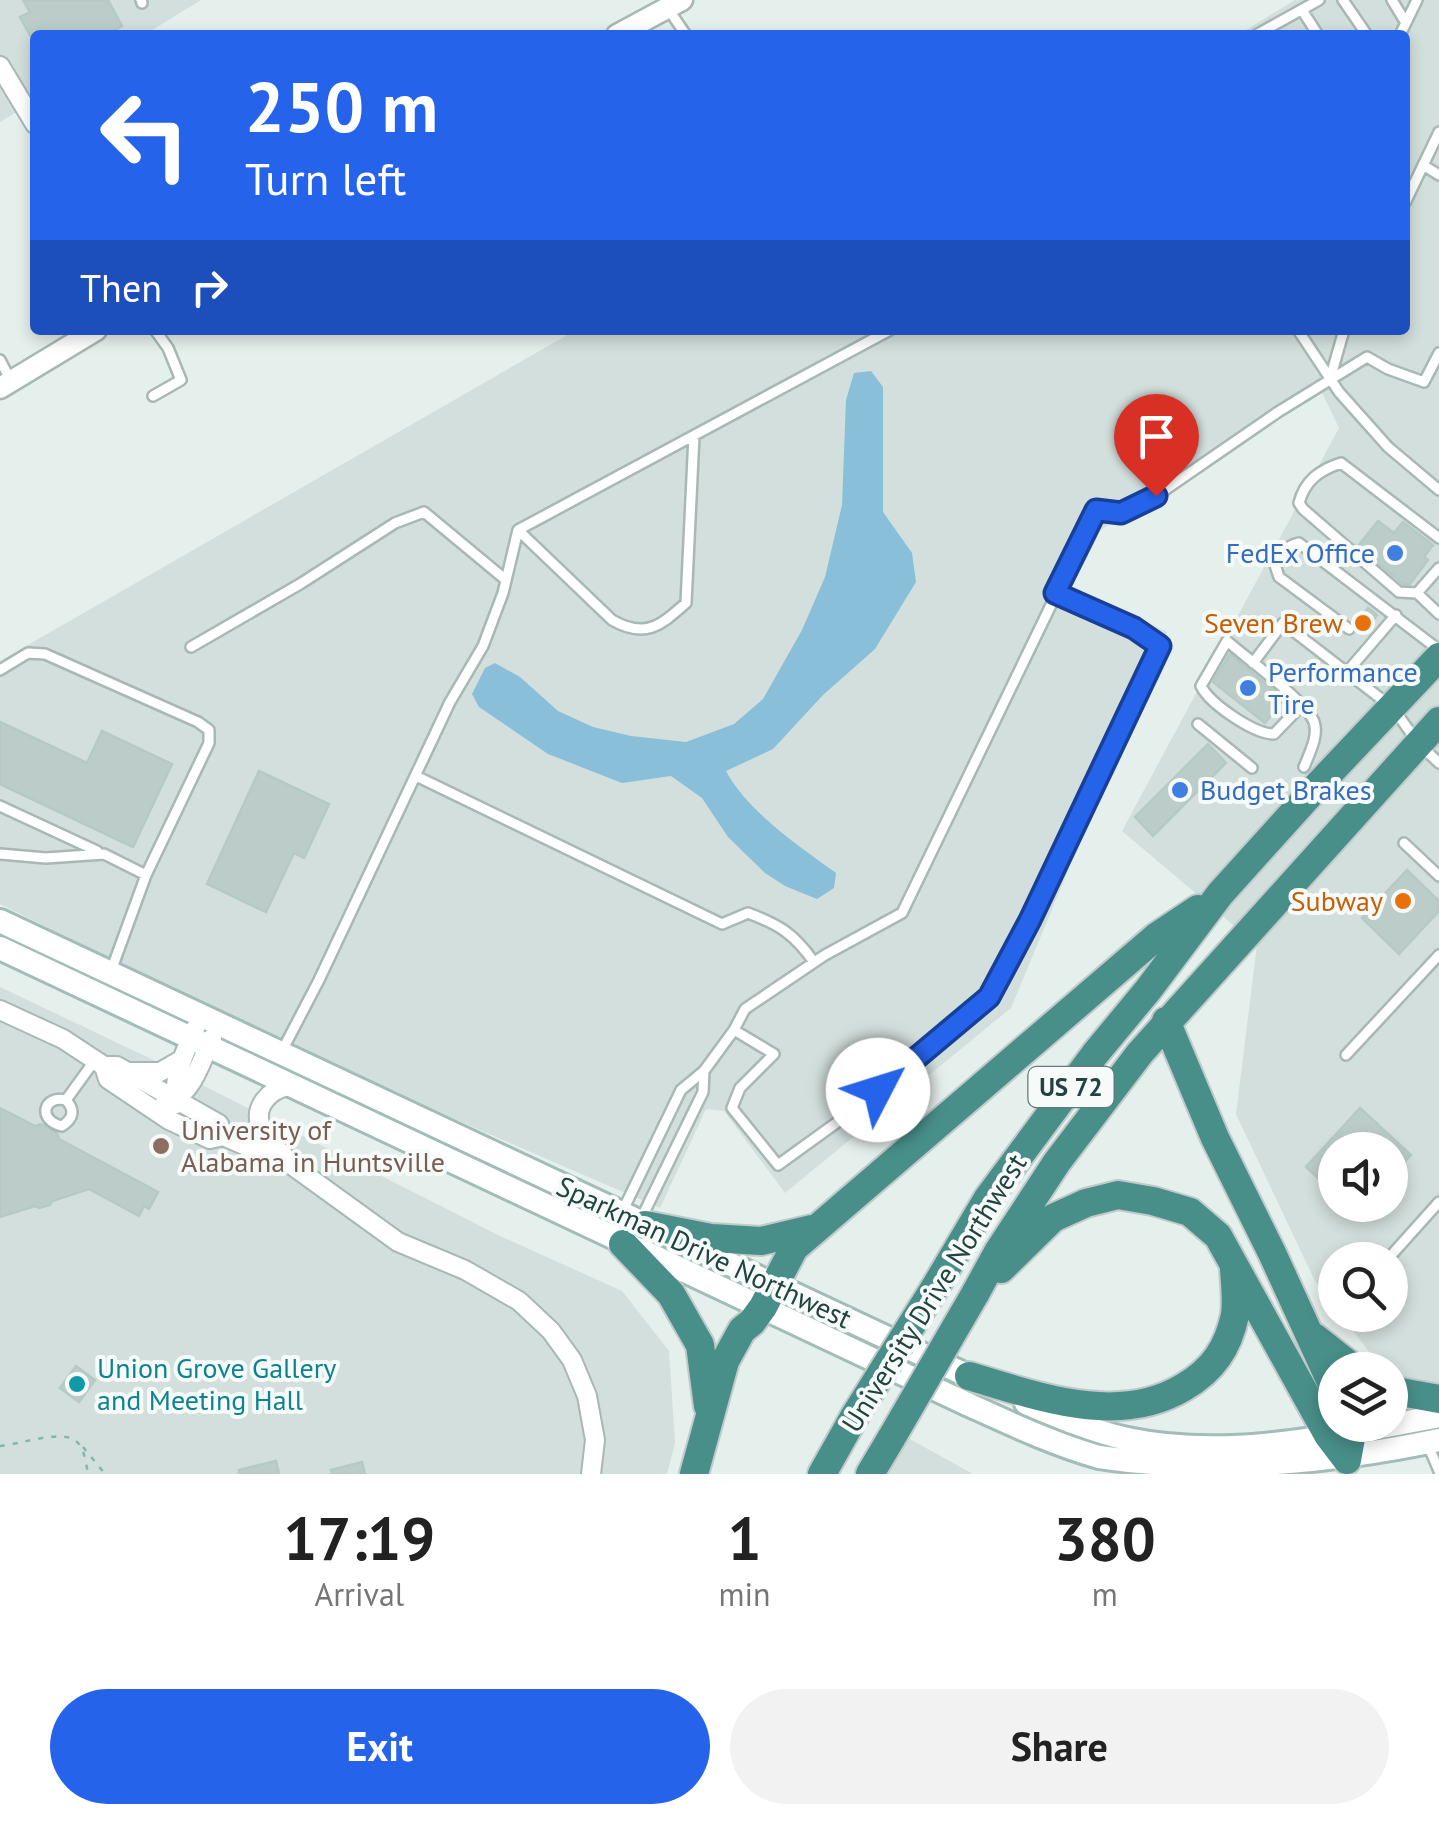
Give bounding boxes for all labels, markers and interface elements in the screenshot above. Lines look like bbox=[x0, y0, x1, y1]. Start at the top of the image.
text: 250 m bbox=[245, 61, 438, 151]
icon: left bbox=[80, 70, 210, 200]
text: Turn left bbox=[245, 149, 406, 207]
icon: right bbox=[182, 260, 237, 315]
text: Then bbox=[80, 263, 162, 312]
pin bbox=[1114, 394, 1199, 497]
icon: arrive bbox=[1129, 409, 1184, 464]
place label: FedEx Office bbox=[1226, 534, 1375, 571]
marker: FedEx Office bbox=[1384, 542, 1406, 564]
place label: Seven Brew bbox=[1204, 604, 1343, 641]
marker: Seven Brew bbox=[1352, 612, 1374, 634]
place label: Performance Tire bbox=[1268, 653, 1418, 722]
marker: Performance Tire bbox=[1237, 677, 1259, 699]
place label: Budget Brakes bbox=[1200, 771, 1372, 808]
marker: Budget Brakes bbox=[1169, 779, 1191, 801]
place label: Subway bbox=[1291, 882, 1383, 919]
marker: Subway bbox=[1392, 890, 1414, 912]
position arrow bbox=[826, 1038, 930, 1142]
road number: US 72 bbox=[1028, 1067, 1114, 1107]
place label: University of Alabama in Huntsville bbox=[181, 1111, 445, 1180]
map controls bbox=[1318, 1132, 1408, 1442]
button: sound bbox=[1318, 1132, 1408, 1222]
marker: University of Alabama in Huntsville bbox=[150, 1135, 172, 1157]
street label: University Drive Northwest bbox=[833, 1146, 1035, 1439]
street label: Sparkman Drive Northwest bbox=[551, 1167, 858, 1336]
button: search bbox=[1318, 1242, 1408, 1332]
place label: Union Grove Gallery and Meeting Hall bbox=[97, 1349, 336, 1418]
button: layers bbox=[1318, 1352, 1408, 1442]
marker: Union Grove Gallery and Meeting Hall bbox=[66, 1373, 88, 1395]
text: 17:19 bbox=[283, 1499, 435, 1577]
text: 1 bbox=[728, 1499, 762, 1577]
text: 380 bbox=[1054, 1499, 1156, 1577]
text: Arrival bbox=[314, 1573, 404, 1615]
text: min bbox=[719, 1573, 771, 1615]
text: m bbox=[1092, 1573, 1118, 1615]
button: Exit bbox=[50, 1689, 710, 1804]
button: Share bbox=[730, 1689, 1389, 1804]

